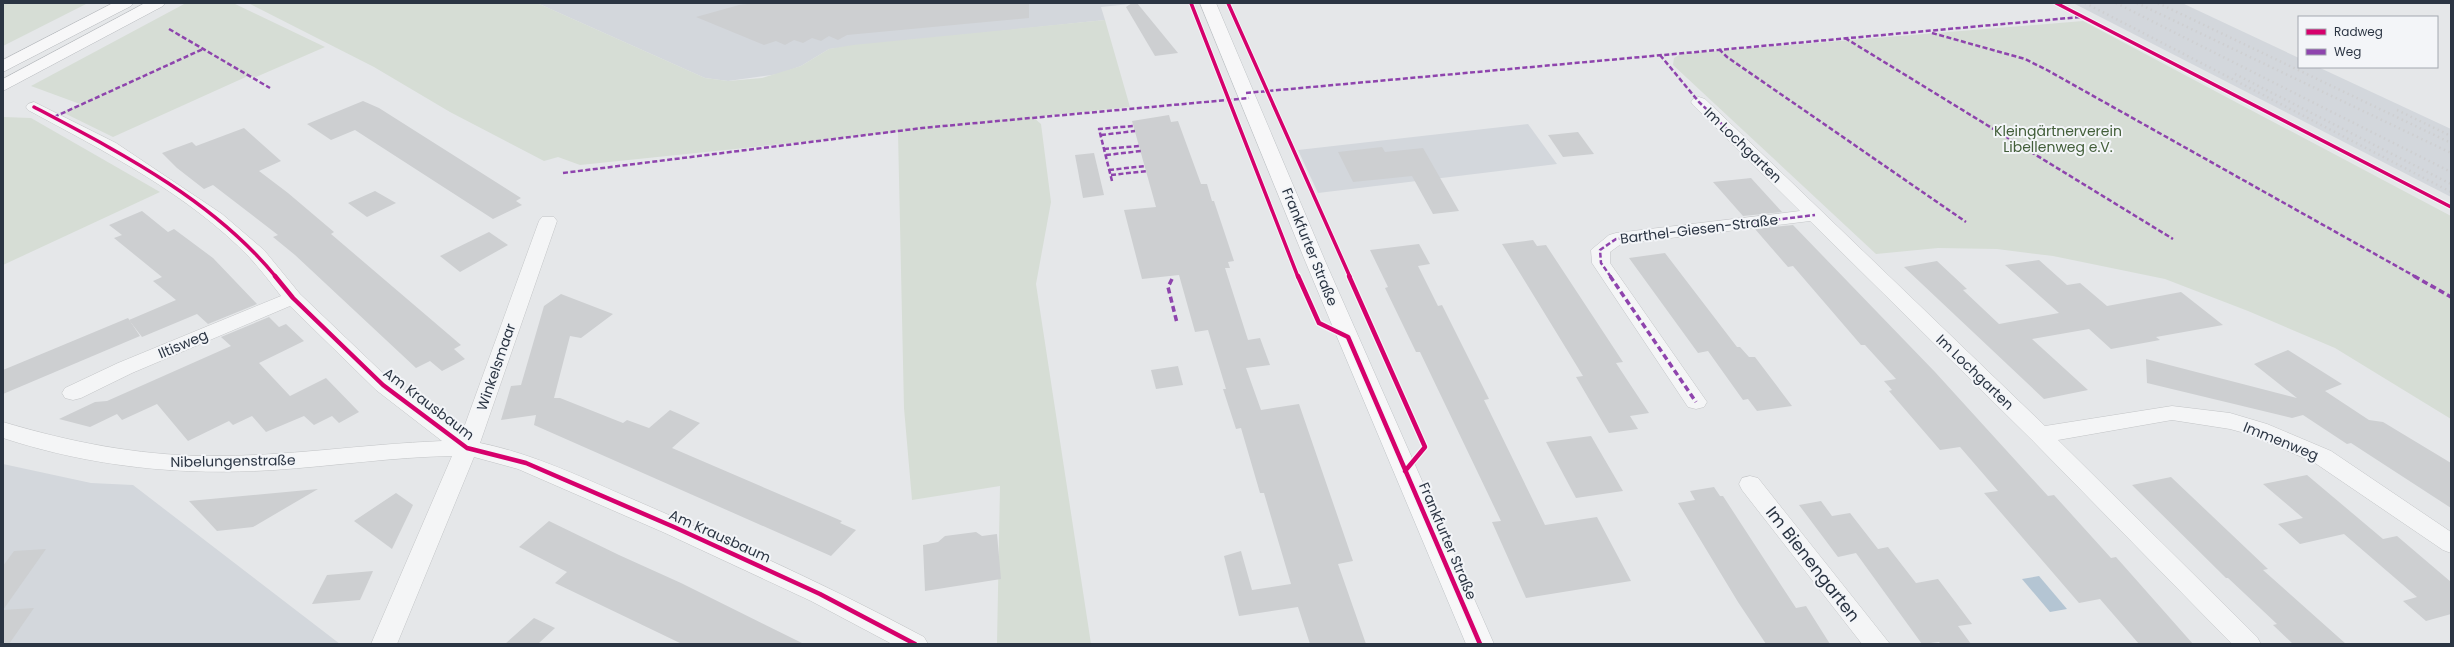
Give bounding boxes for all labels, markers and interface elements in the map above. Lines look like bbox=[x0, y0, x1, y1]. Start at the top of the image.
legend bbox=[2298, 16, 2438, 68]
text: Radweg bbox=[2334, 23, 2383, 40]
text: Weg bbox=[2334, 43, 2361, 60]
street label: Im Lochgarten bbox=[1700, 103, 1786, 187]
park label: Kleingärtnerverein Libellenweg e.V. bbox=[1994, 121, 2122, 157]
street label: Frankfurter Straße bbox=[1277, 185, 1343, 309]
street label: Barthel-Giesen-Straße bbox=[1619, 209, 1779, 249]
street label: Winkelsmaar bbox=[472, 321, 520, 413]
street label: Iltisweg bbox=[155, 325, 211, 363]
street label: Im Lochgarten bbox=[1932, 330, 2018, 414]
street label: Am Krausbaum bbox=[379, 363, 479, 445]
street label: Immenweg bbox=[2240, 417, 2322, 465]
street label: Nibelungenstraße bbox=[170, 450, 296, 472]
street label: Frankfurter Straße bbox=[1414, 479, 1482, 603]
street label: Im Bienengarten bbox=[1760, 501, 1866, 627]
street label: Am Krausbaum bbox=[666, 505, 774, 567]

